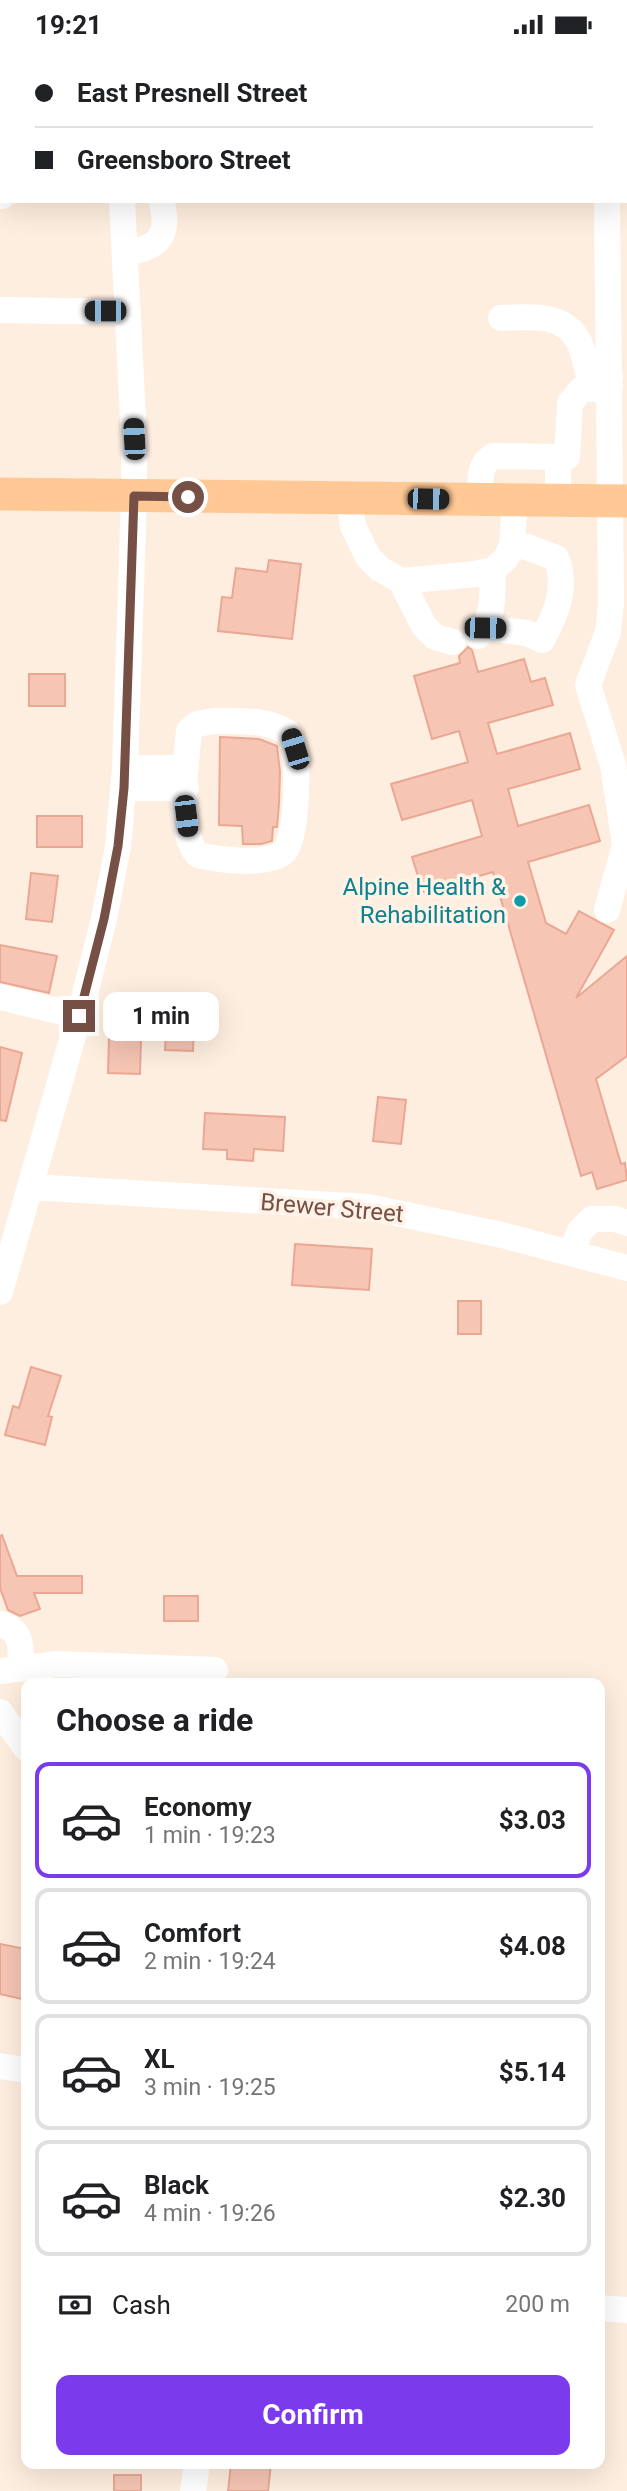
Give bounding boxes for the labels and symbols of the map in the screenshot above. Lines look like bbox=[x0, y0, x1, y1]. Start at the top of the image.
car bbox=[85, 301, 127, 322]
car bbox=[123, 417, 146, 461]
route start bbox=[172, 481, 204, 513]
car bbox=[407, 488, 450, 510]
car bbox=[464, 617, 507, 639]
car bbox=[279, 726, 312, 772]
car bbox=[174, 794, 199, 838]
place label: Alpine Health & Rehabilitation bbox=[343, 873, 506, 929]
marker: Alpine Health & Rehabilitation bbox=[512, 893, 528, 909]
callout: 1 min bbox=[104, 991, 219, 1041]
route end bbox=[63, 1000, 95, 1032]
street label: Brewer Street bbox=[259, 1188, 405, 1228]

